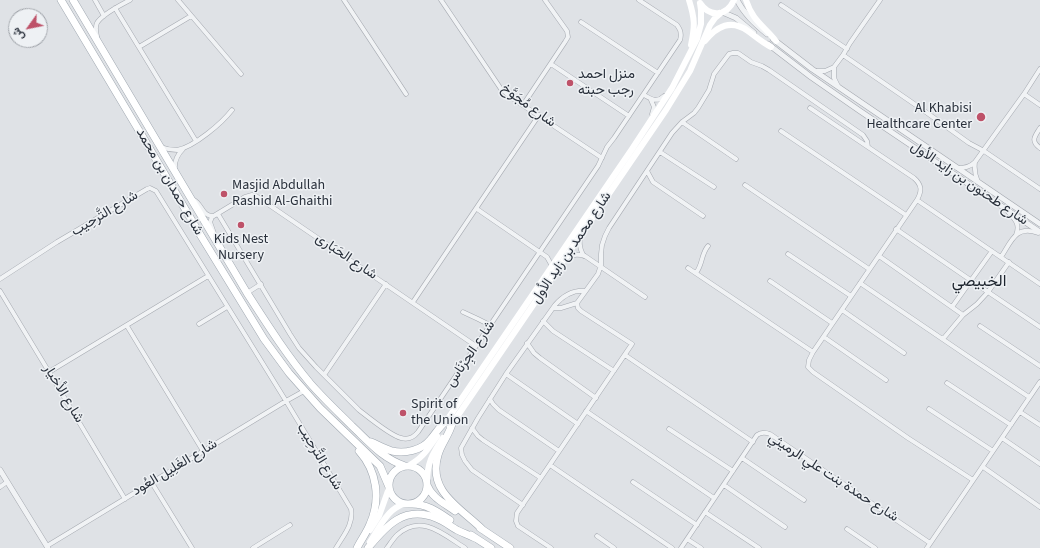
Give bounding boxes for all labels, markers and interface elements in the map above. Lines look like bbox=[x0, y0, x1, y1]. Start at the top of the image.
north arrow bbox=[8, 8, 48, 48]
text: ش bbox=[8, 25, 28, 44]
place label: منزل احمد رجب حبته bbox=[578, 67, 635, 100]
marker: منزل احمد رجب حبته bbox=[565, 78, 575, 88]
street label: شارع مُجَوَّخ bbox=[497, 81, 559, 131]
place label: Al Khabisi Healthcare Center bbox=[866, 101, 972, 134]
marker: Al Khabisi Healthcare Center bbox=[975, 111, 987, 123]
street label: شارع حمدان بن محمد bbox=[132, 125, 206, 239]
street label: شارع طحنون بن زايد الأول bbox=[907, 138, 1031, 230]
place label: Masjid Abdullah Rashid Al-Ghaithi bbox=[232, 178, 333, 210]
street label: شارع التَّرحِيب bbox=[69, 187, 141, 241]
marker: Masjid Abdullah Rashid Al-Ghaithi bbox=[219, 189, 229, 199]
street label: شارع محمد بن زايد الأول bbox=[528, 189, 616, 307]
marker: Kids Nest Nursery bbox=[236, 220, 246, 230]
street label: شارع الحَبَارى bbox=[312, 230, 380, 284]
place label: Kids Nest Nursery bbox=[214, 232, 268, 264]
district label: الخبيصي bbox=[952, 272, 1006, 292]
street label: شارع الجِرْنَاس bbox=[443, 318, 499, 390]
street label: شارع الأخيار bbox=[39, 362, 87, 426]
place label: Spirit of the Union bbox=[411, 397, 468, 430]
marker: Spirit of the Union bbox=[398, 408, 408, 418]
street label: شارع التَّرحِيب bbox=[292, 421, 346, 493]
street label: شارع حمدة بنت علي الرميثي bbox=[765, 430, 901, 526]
street label: شارع الغَلِيل العُود bbox=[129, 436, 221, 500]

